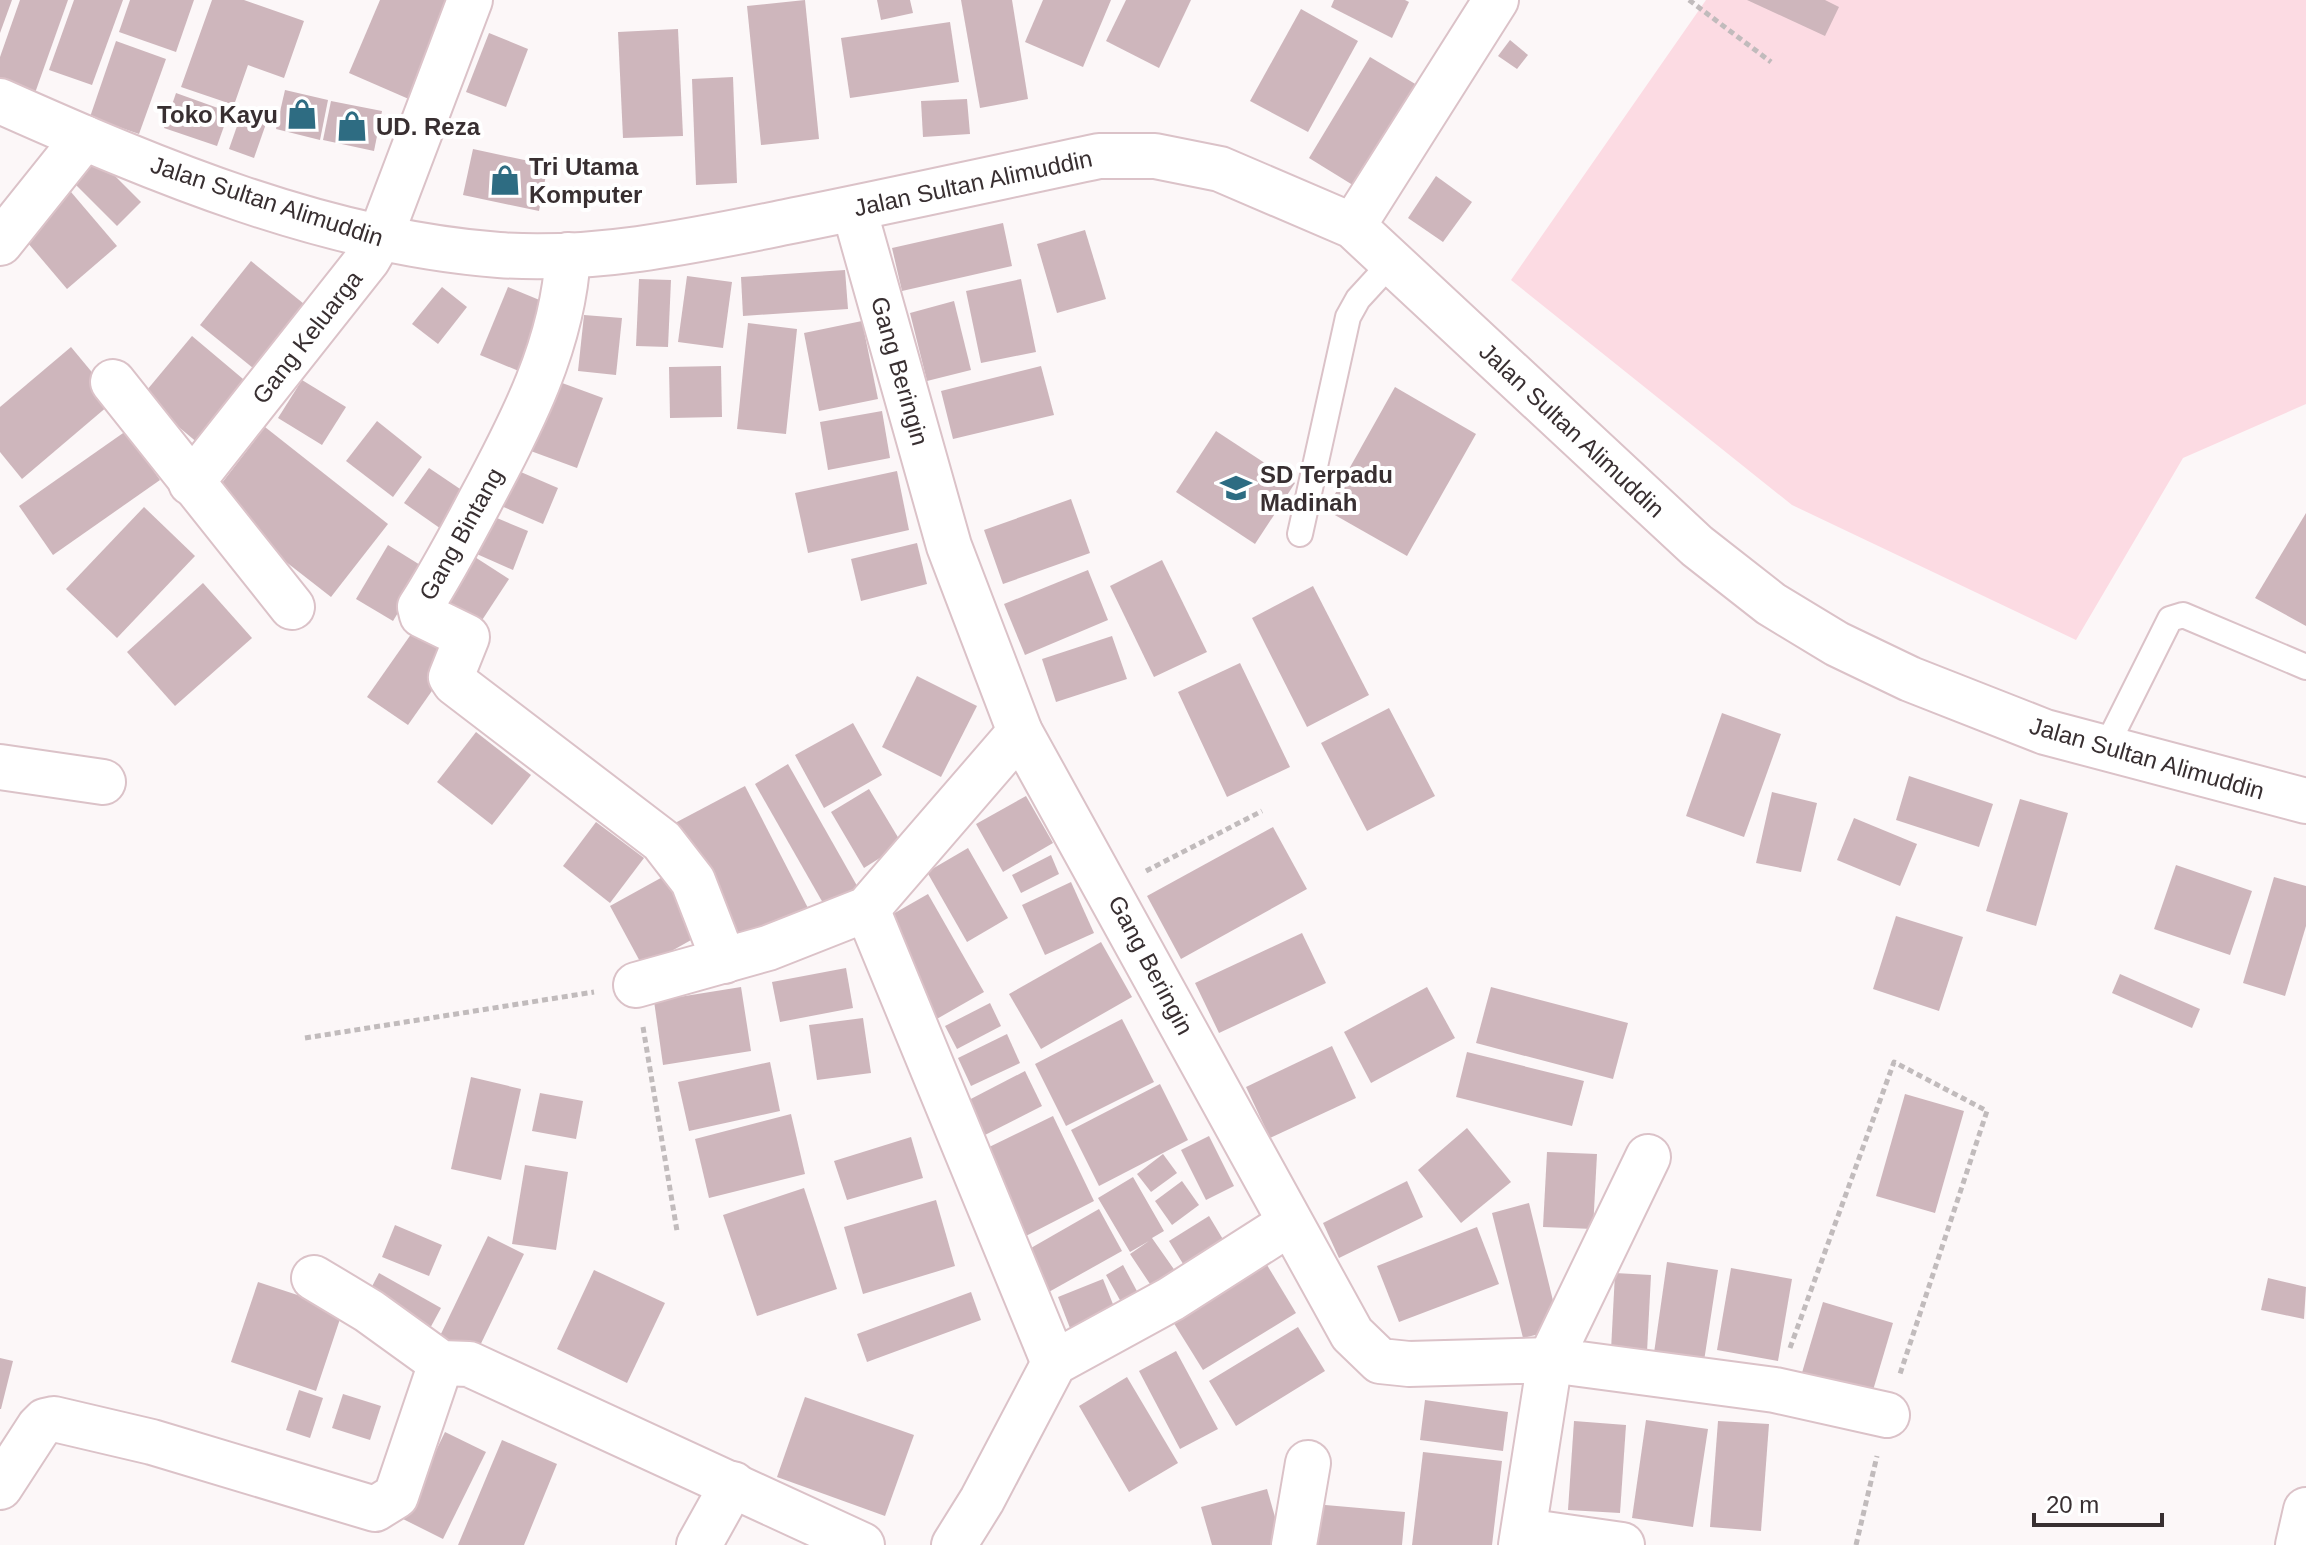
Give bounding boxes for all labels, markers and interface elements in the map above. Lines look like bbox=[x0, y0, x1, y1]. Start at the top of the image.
shop icon: Toko Kayu bbox=[285, 97, 319, 131]
place label: Toko Kayu bbox=[157, 101, 278, 128]
shop icon: UD. Reza bbox=[335, 109, 369, 143]
place label: UD. Reza bbox=[376, 113, 481, 140]
street label: Jalan Sultan Alimuddin bbox=[851, 145, 1095, 221]
street label: Jalan Sultan Alimuddin bbox=[147, 151, 387, 251]
place label: Tri Utama Komputer bbox=[529, 153, 642, 208]
shop icon: Tri Utama Komputer bbox=[488, 163, 522, 197]
street label: Gang Keluarga bbox=[247, 265, 368, 409]
street label: Gang Beringin bbox=[866, 294, 934, 448]
street label: Jalan Sultan Alimuddin bbox=[1474, 337, 1670, 523]
place label: SD Terpadu Madinah bbox=[1260, 461, 1393, 516]
street label: Gang Bintang bbox=[414, 463, 508, 605]
school or university icon: SD Terpadu Madinah bbox=[1219, 471, 1253, 505]
street label: Jalan Sultan Alimuddin bbox=[2027, 712, 2267, 804]
street label: Gang Beringin bbox=[1103, 891, 1199, 1039]
scale bar bbox=[2034, 1477, 2162, 1527]
text: 20 m bbox=[2046, 1491, 2099, 1518]

